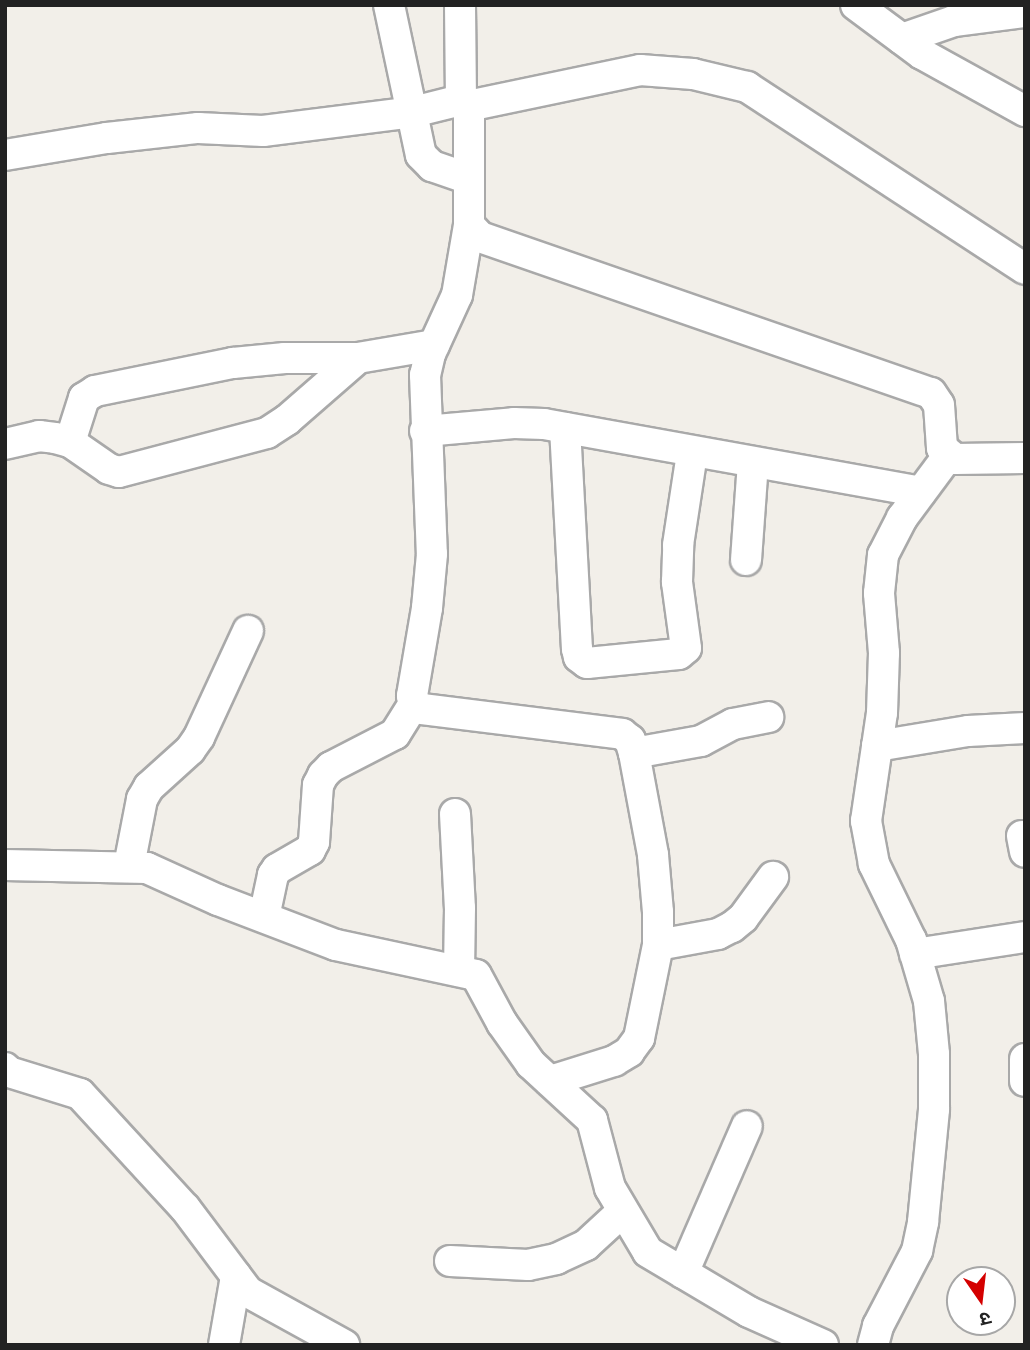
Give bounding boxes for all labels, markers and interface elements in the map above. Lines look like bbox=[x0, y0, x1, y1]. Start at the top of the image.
north arrow bbox=[946, 1266, 1016, 1336]
text: उ bbox=[977, 1305, 994, 1333]

